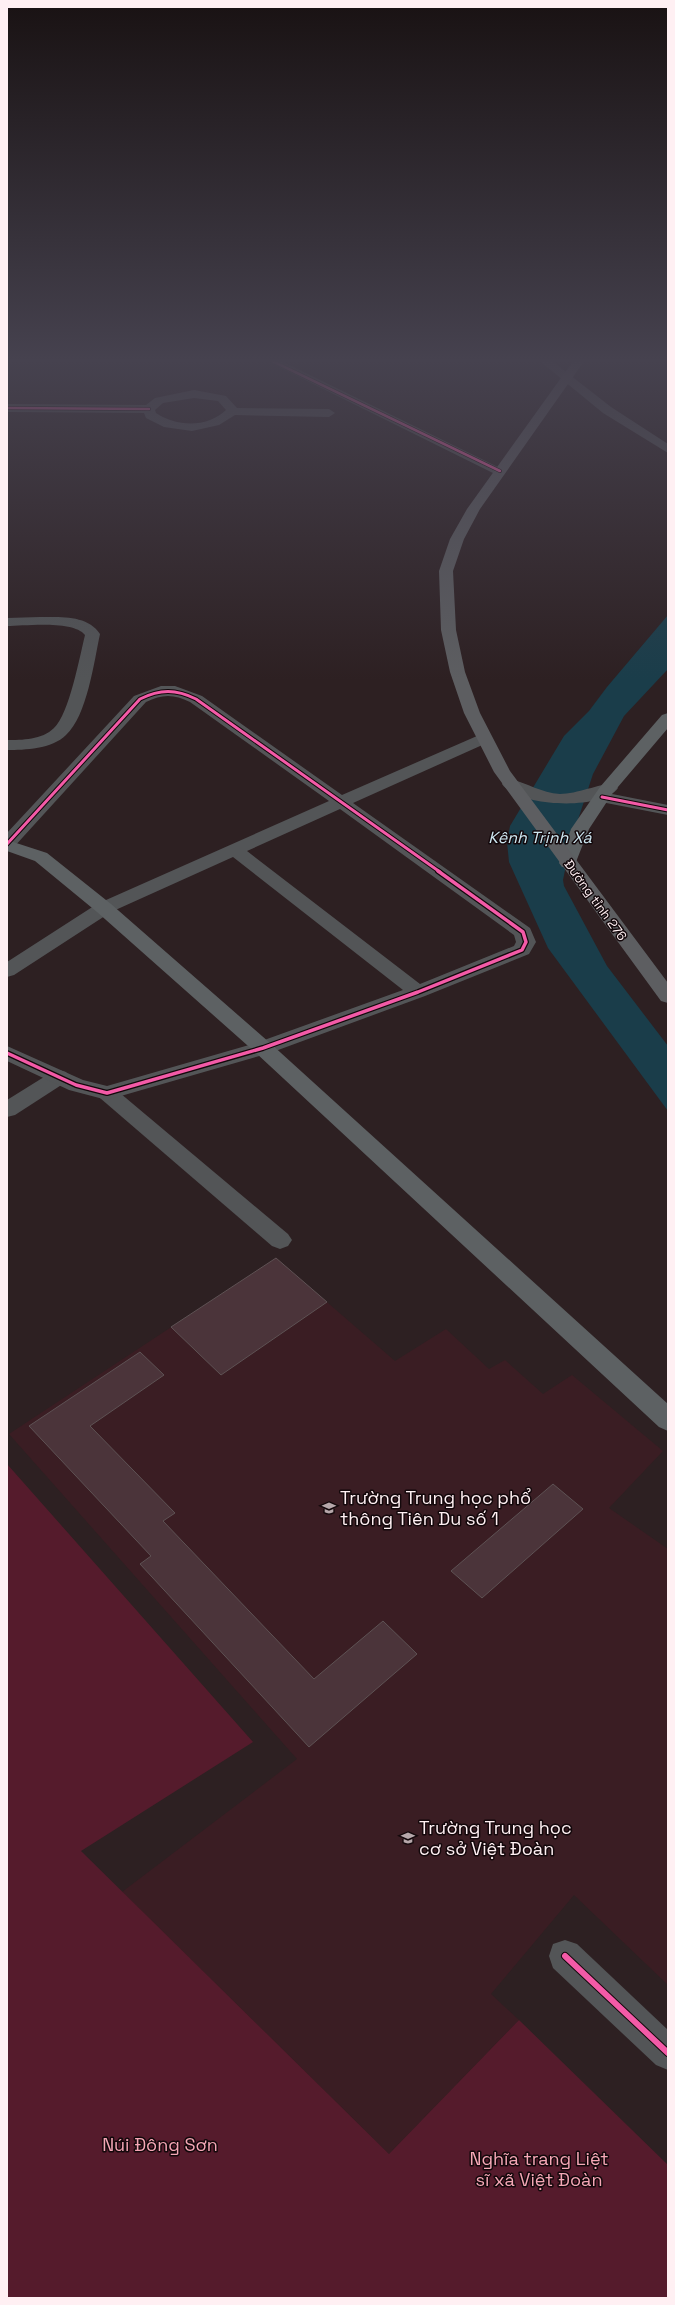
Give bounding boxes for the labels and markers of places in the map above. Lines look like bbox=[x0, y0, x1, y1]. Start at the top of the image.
place label: Trường Trung học phổ thông Tiên Du số 1 bbox=[340, 1486, 531, 1530]
school or university icon: Trường Trung học phổ thông Tiên Du số 1 bbox=[321, 1500, 337, 1516]
place label: Trường Trung học cơ sở Việt Đoàn bbox=[419, 1816, 572, 1860]
school or university icon: Trường Trung học cơ sở Việt Đoàn bbox=[400, 1830, 416, 1846]

